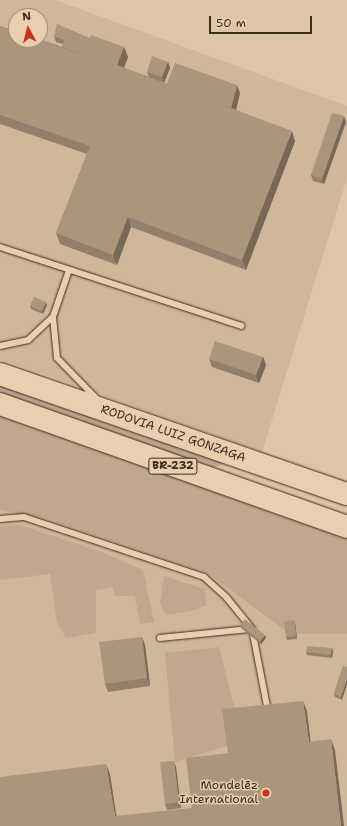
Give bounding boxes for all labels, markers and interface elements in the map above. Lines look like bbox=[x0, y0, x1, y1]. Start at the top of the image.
north arrow bbox=[8, 8, 48, 48]
scale bar bbox=[211, 8, 314, 34]
text: N bbox=[21, 9, 32, 25]
text: 50 m bbox=[216, 15, 246, 31]
street label: RODOVIA LUIZ GONZAGA bbox=[99, 402, 247, 466]
road number: BR-232 bbox=[148, 457, 198, 475]
place label: Mondelēz International bbox=[179, 779, 258, 807]
marker: Mondelēz International bbox=[261, 788, 271, 798]

